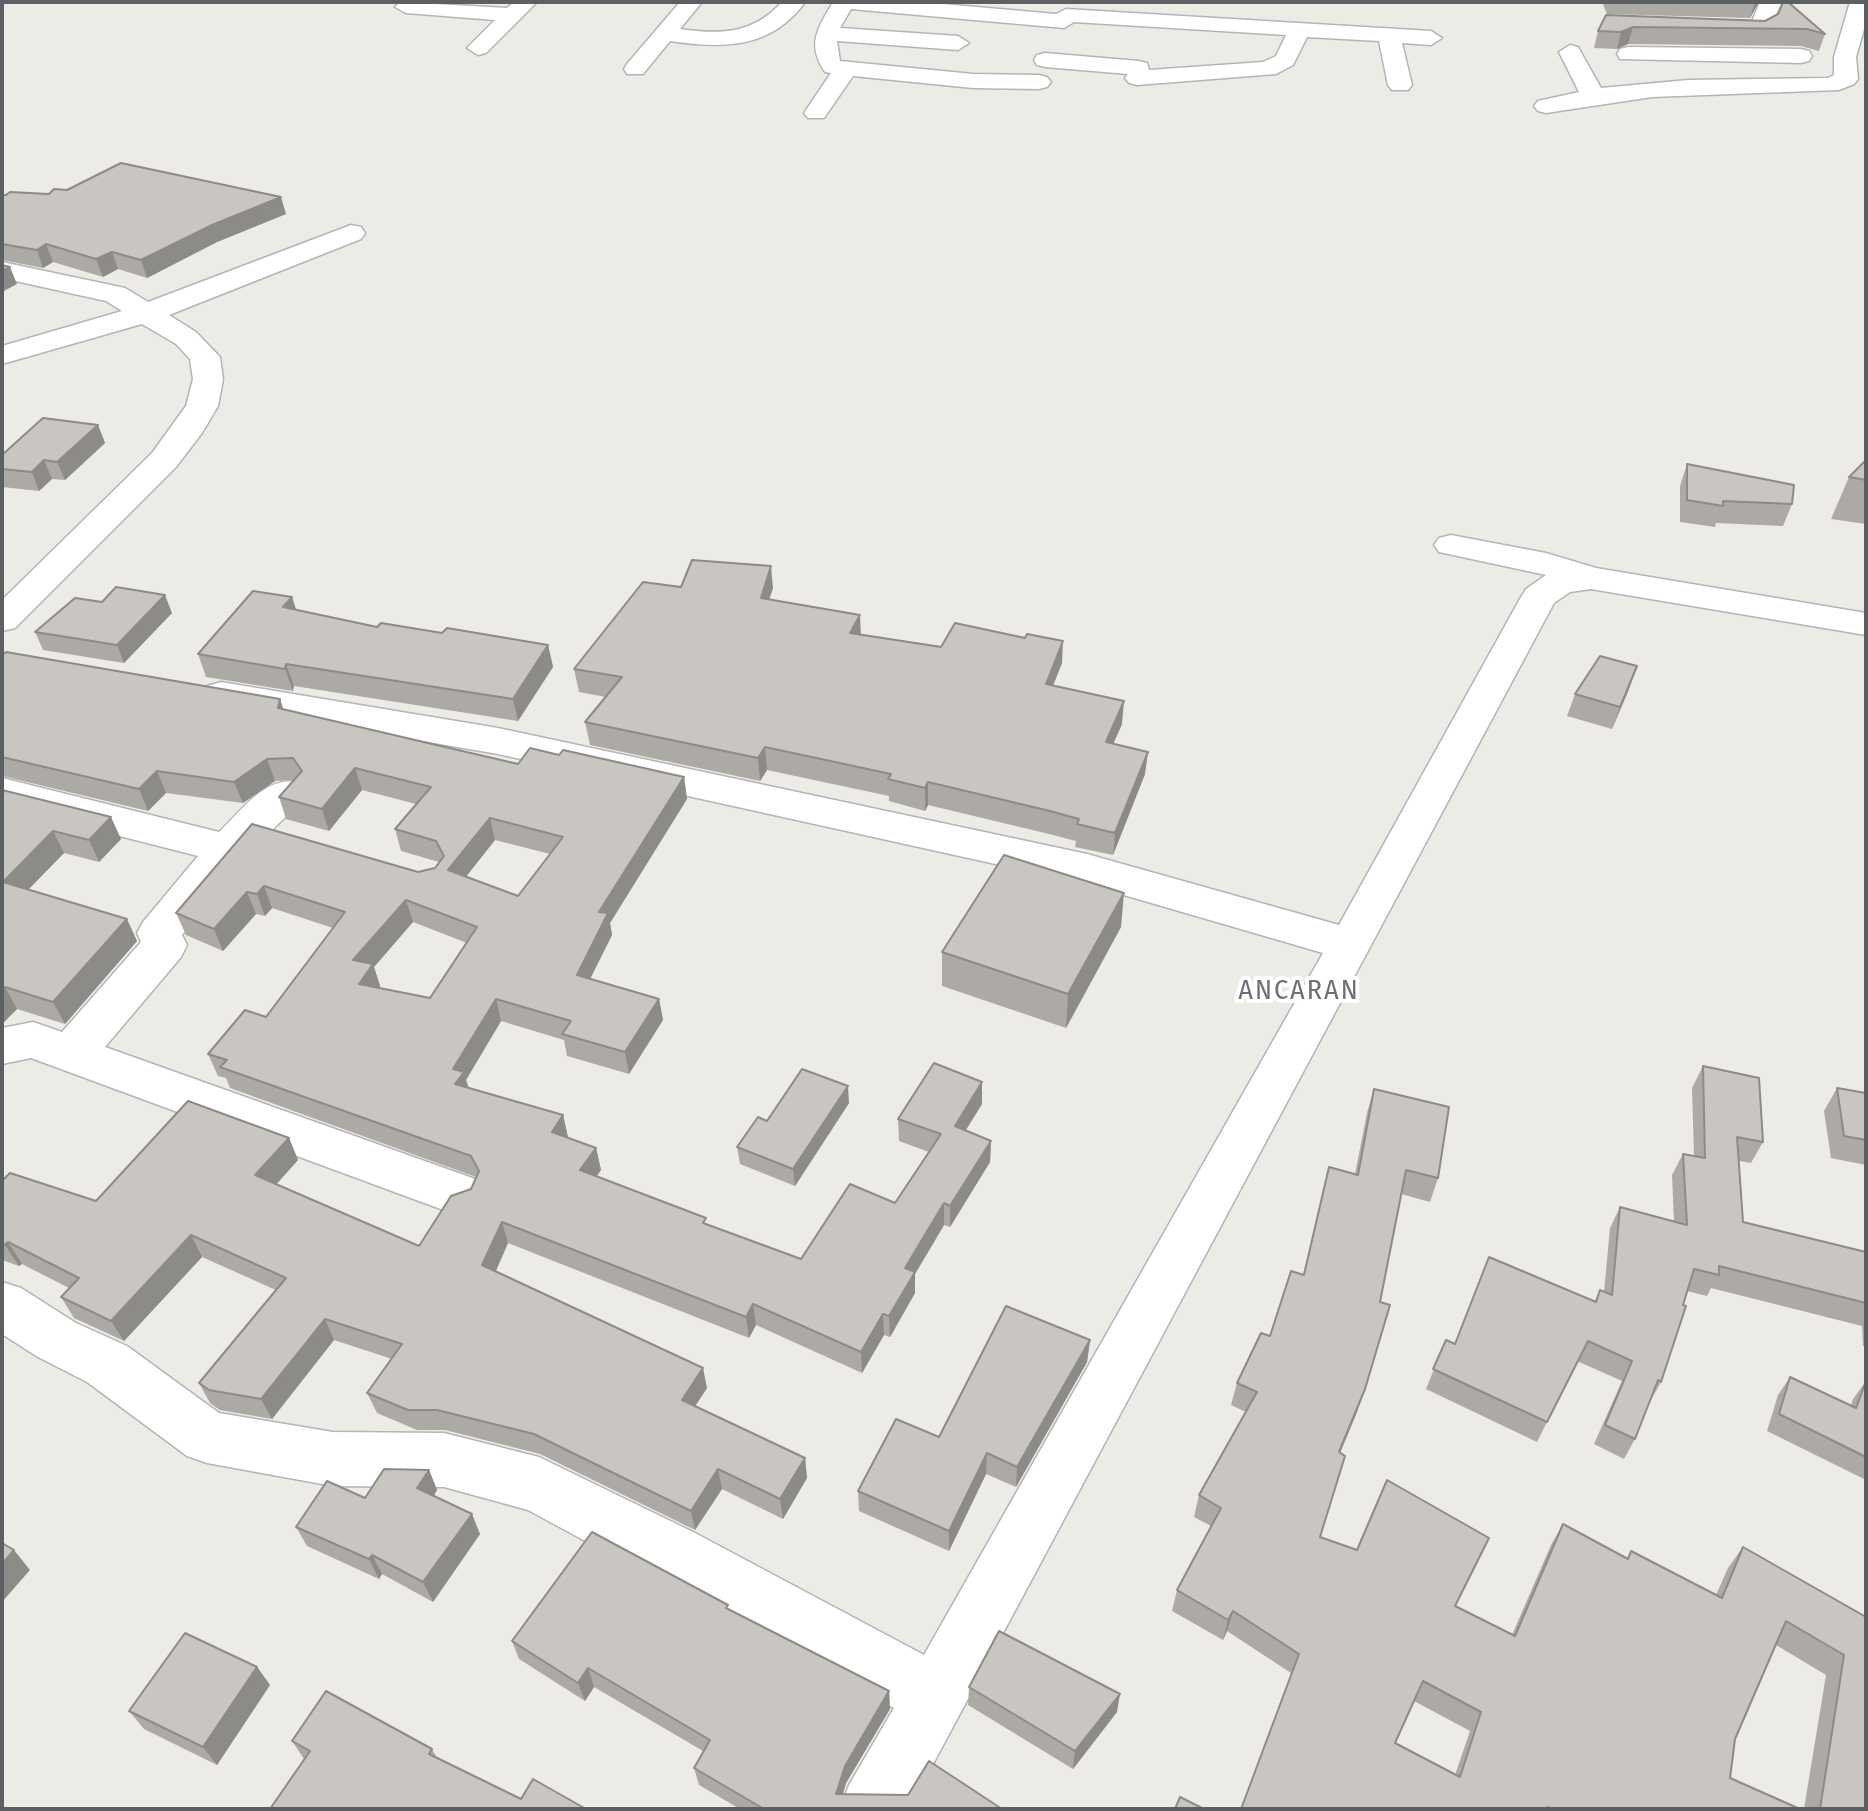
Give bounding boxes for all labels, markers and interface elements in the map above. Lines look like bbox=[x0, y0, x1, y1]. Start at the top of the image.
district label: ANCARAN bbox=[1238, 974, 1360, 1008]

